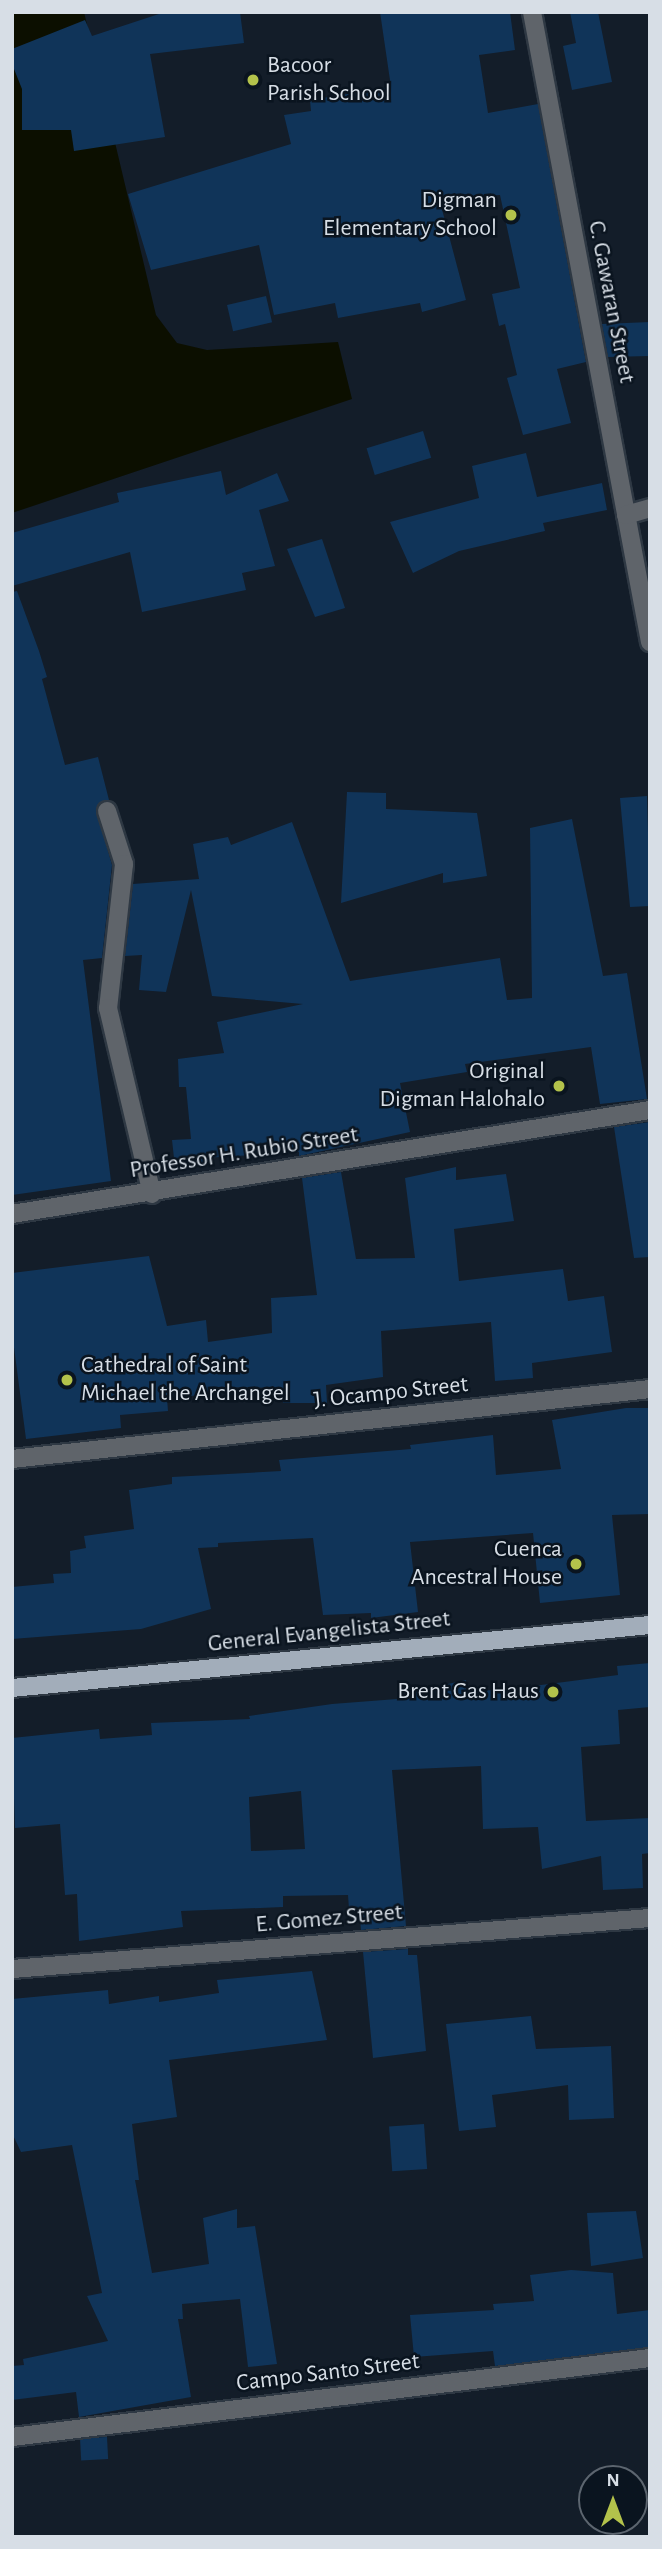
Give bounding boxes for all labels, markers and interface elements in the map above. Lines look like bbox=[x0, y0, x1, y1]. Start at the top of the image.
place label: Bacoor Parish School bbox=[267, 52, 391, 108]
marker: Bacoor Parish School bbox=[245, 72, 261, 88]
place label: Digman Elementary School bbox=[323, 187, 497, 243]
marker: Digman Elementary School bbox=[503, 207, 519, 223]
street label: C. Gawaran Street bbox=[581, 218, 641, 386]
place label: Original Digman Halohalo bbox=[380, 1058, 545, 1114]
marker: Original Digman Halohalo bbox=[551, 1078, 567, 1094]
street label: Professor H. Rubio Street bbox=[128, 1121, 360, 1185]
place label: Cathedral of Saint Michael the Archangel bbox=[81, 1352, 290, 1408]
street label: J. Ocampo Street bbox=[312, 1371, 470, 1415]
marker: Cathedral of Saint Michael the Archangel bbox=[59, 1372, 75, 1388]
place label: Cuenca Ancestral House bbox=[411, 1536, 562, 1592]
marker: Cuenca Ancestral House bbox=[568, 1556, 584, 1572]
street label: General Evangelista Street bbox=[207, 1605, 451, 1659]
place label: Brent Gas Haus bbox=[397, 1678, 539, 1706]
marker: Brent Gas Haus bbox=[545, 1684, 561, 1700]
street label: E. Gomez Street bbox=[254, 1898, 404, 1940]
street label: Campo Santo Street bbox=[235, 2347, 421, 2399]
north arrow bbox=[578, 2465, 648, 2535]
text: N bbox=[606, 2471, 620, 2490]

